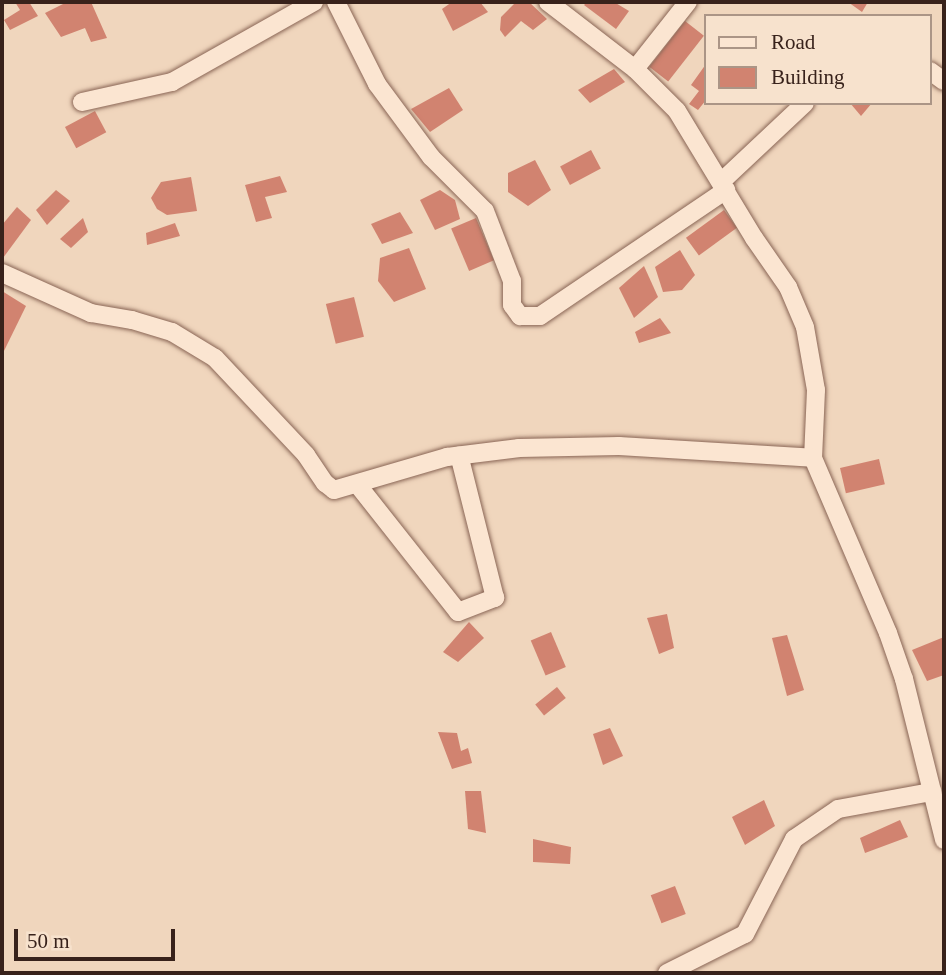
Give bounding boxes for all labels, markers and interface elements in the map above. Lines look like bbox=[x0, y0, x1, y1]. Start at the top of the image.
legend bbox=[704, 14, 932, 105]
text: Road bbox=[771, 30, 815, 54]
text: Building bbox=[771, 65, 845, 89]
scale bar bbox=[18, 916, 178, 960]
text: 50 m bbox=[27, 929, 70, 953]

